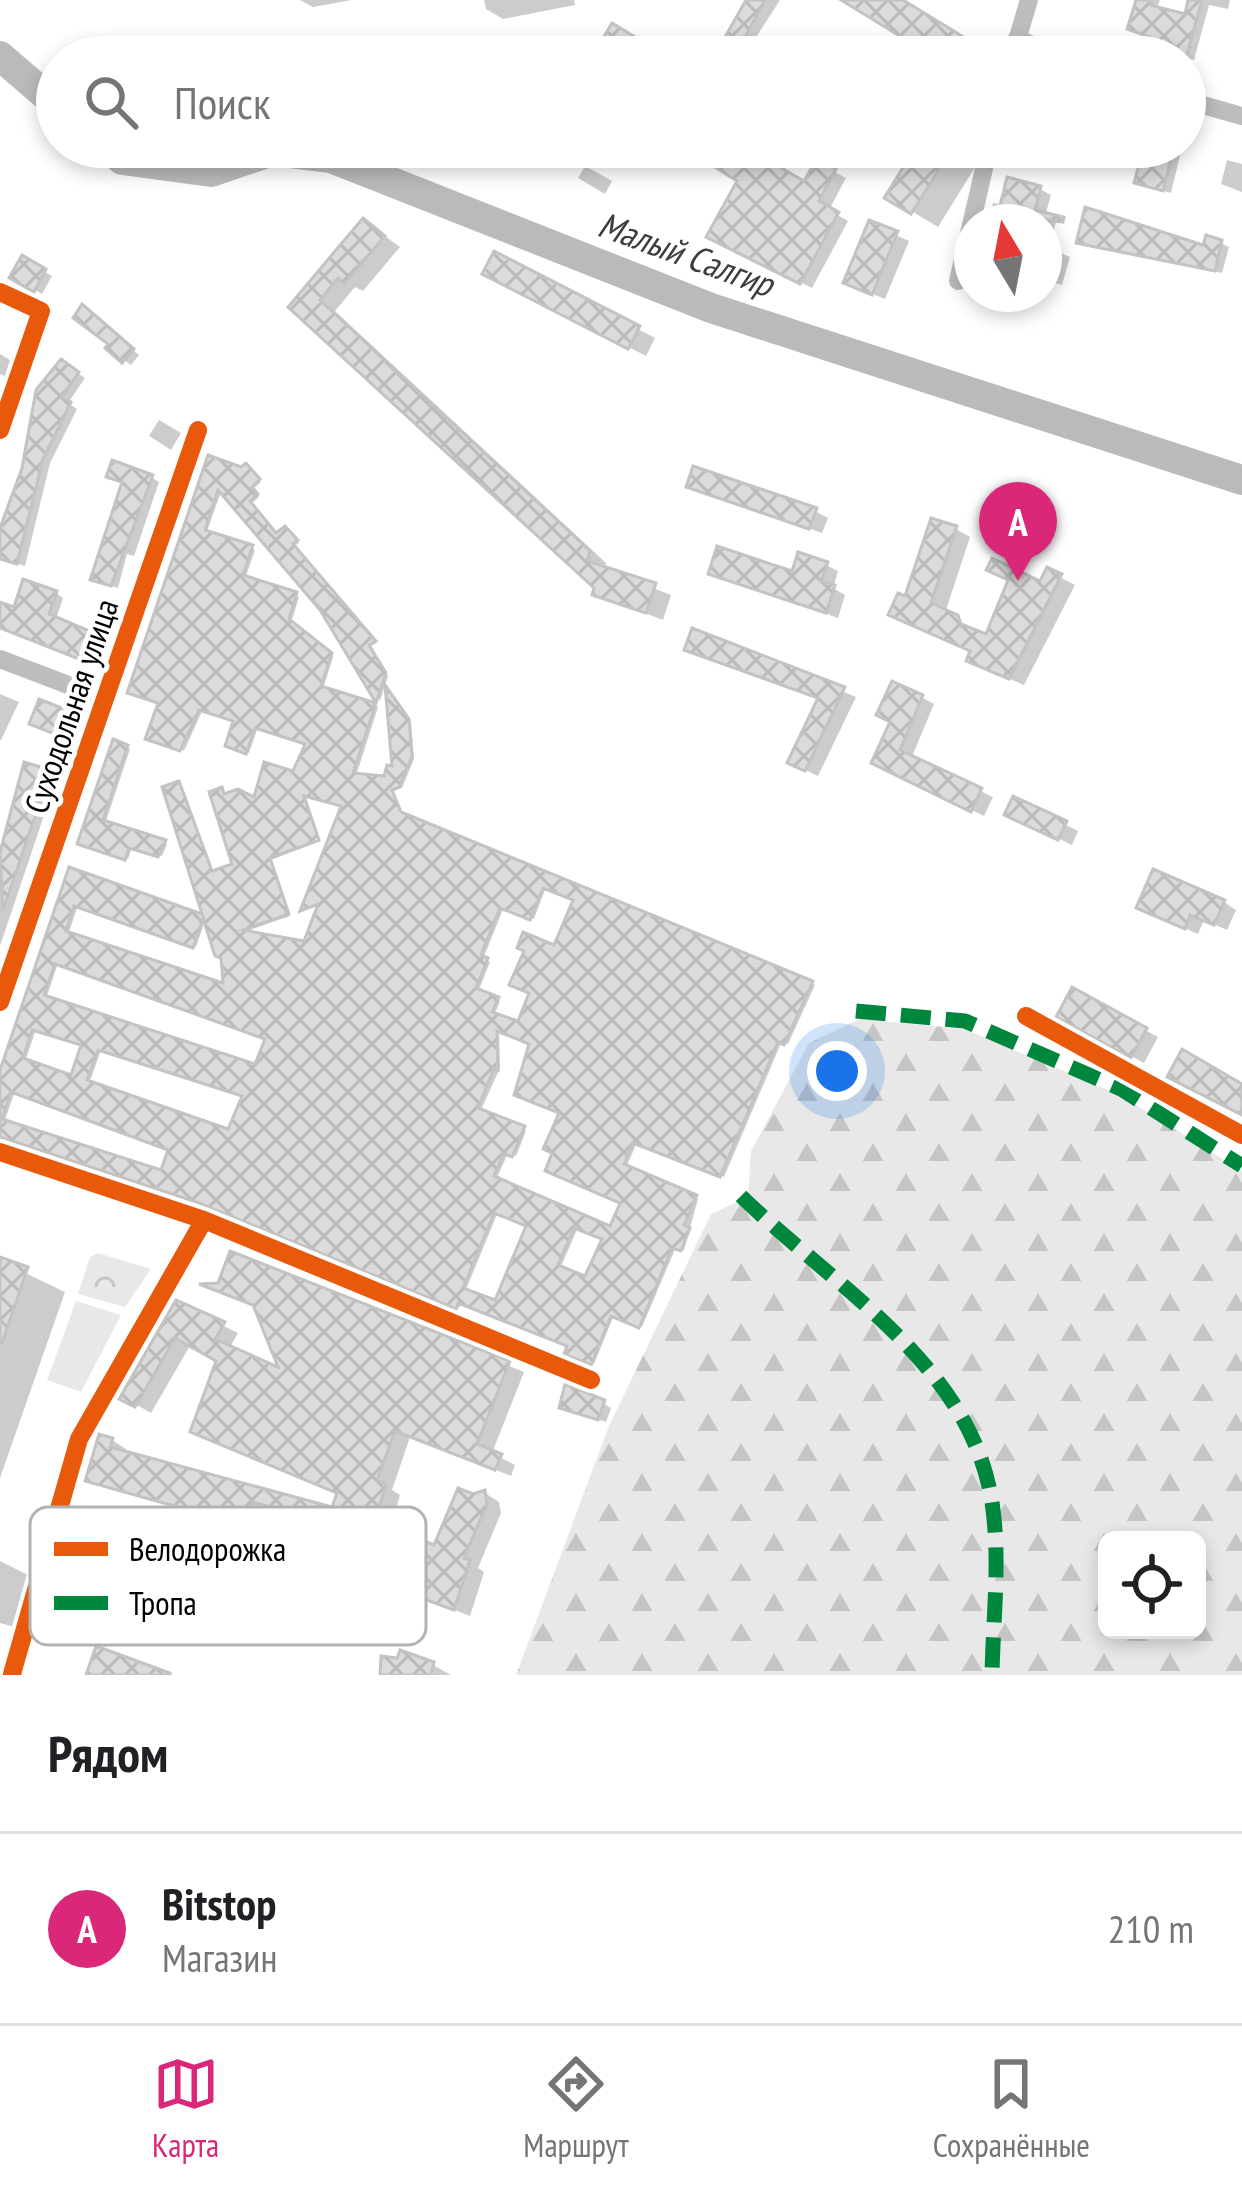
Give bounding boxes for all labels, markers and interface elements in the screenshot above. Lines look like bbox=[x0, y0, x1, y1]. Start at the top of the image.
search box bbox=[36, 36, 1206, 168]
icon: search bbox=[78, 69, 144, 135]
text: Поиск bbox=[174, 73, 270, 131]
water label: Малый Салгир bbox=[592, 200, 782, 308]
north arrow bbox=[954, 204, 1062, 312]
pin: A bbox=[979, 482, 1057, 581]
street label: Суходольная улица bbox=[14, 593, 127, 819]
your location bbox=[807, 1041, 867, 1101]
legend bbox=[30, 1507, 426, 1645]
text: Велодорожка bbox=[129, 1527, 286, 1570]
map controls bbox=[1098, 1531, 1206, 1639]
button: locate bbox=[1098, 1531, 1206, 1639]
text: Тропа bbox=[129, 1581, 197, 1624]
text: Рядом bbox=[48, 1720, 168, 1786]
text: Bitstop bbox=[162, 1874, 276, 1932]
text: A bbox=[77, 1903, 97, 1954]
text: 210 m bbox=[1108, 1903, 1194, 1954]
text: Магазин bbox=[162, 1932, 277, 1983]
tab: Карта bbox=[152, 2051, 219, 2166]
tab: Маршрут bbox=[523, 2051, 629, 2166]
tab: Сохранённые bbox=[933, 2051, 1090, 2166]

